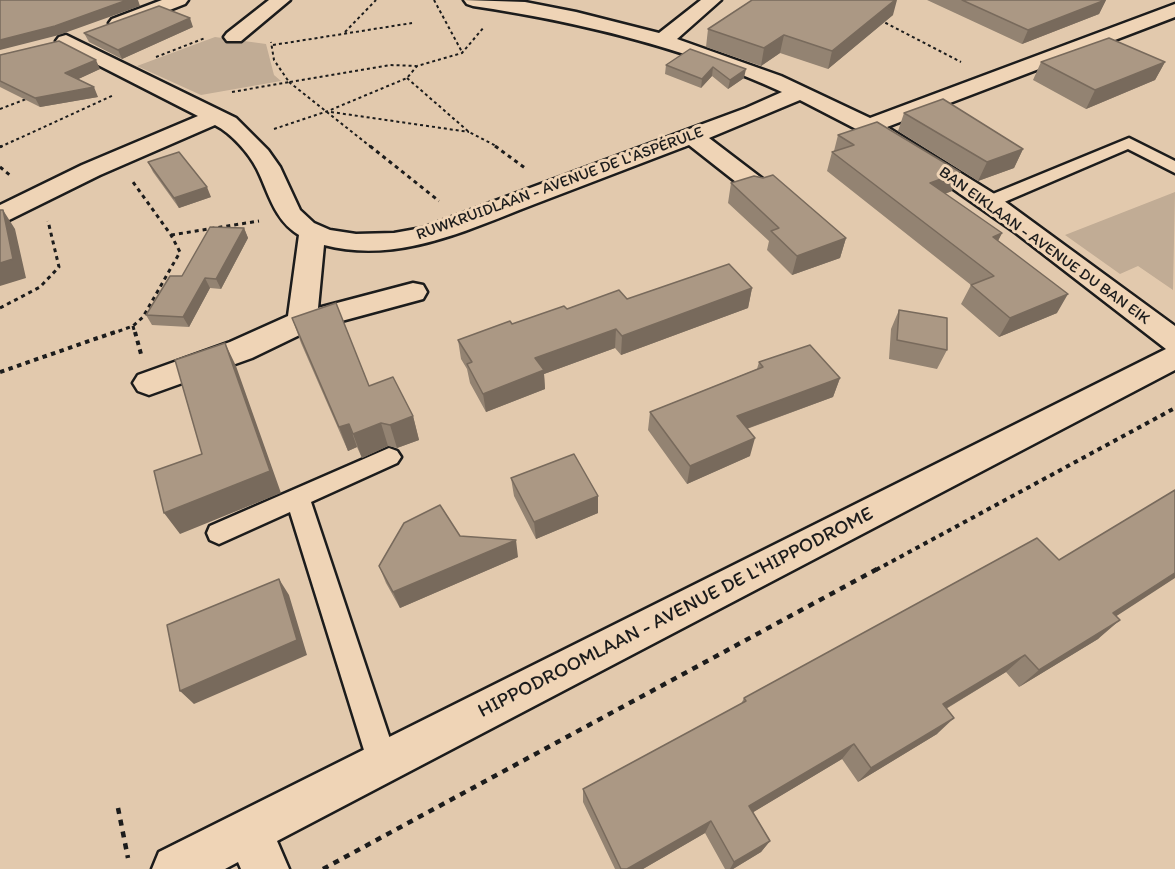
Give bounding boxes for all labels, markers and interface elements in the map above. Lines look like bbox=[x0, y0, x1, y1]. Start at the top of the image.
street label: RUWKRUIDLAAN - AVENUE DE L'ASPÉRULE bbox=[414, 123, 706, 245]
street label: BAN EIKLAAN - AVENUE DU BAN EIK bbox=[935, 163, 1153, 329]
street label: HIPPODROOMLAAN - AVENUE DE L'HIPPODROME bbox=[474, 502, 878, 724]

